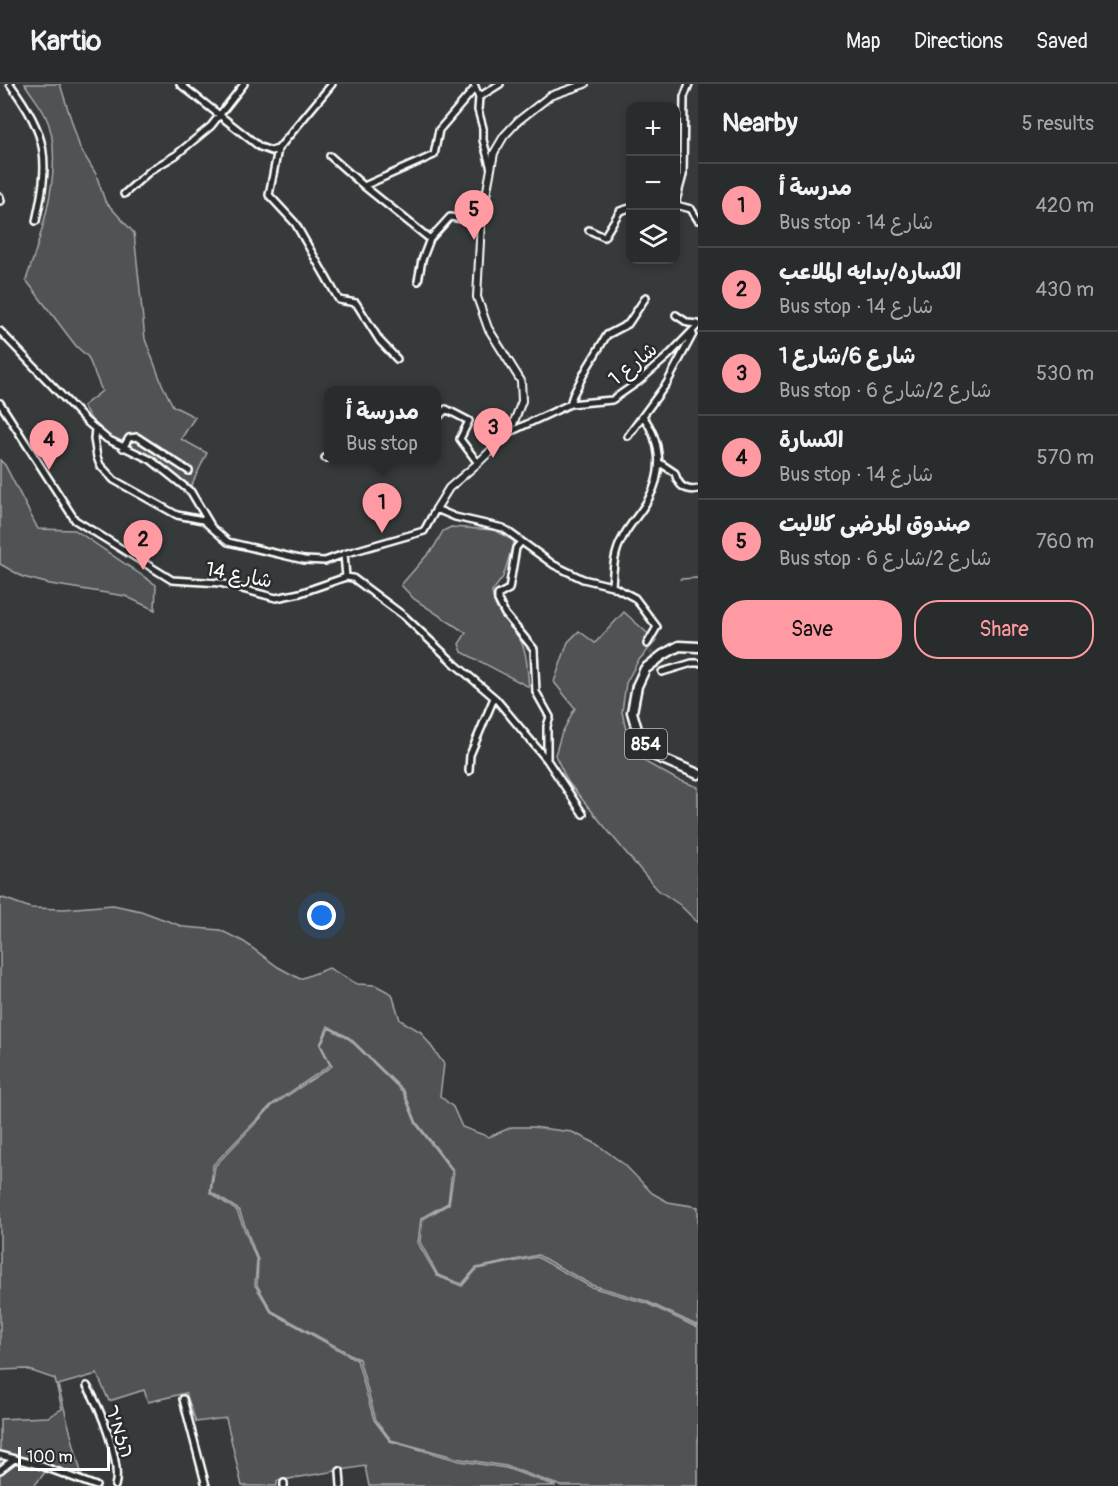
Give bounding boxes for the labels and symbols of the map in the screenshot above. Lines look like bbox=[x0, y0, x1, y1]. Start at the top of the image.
pin: 5 bbox=[454, 190, 494, 240]
street label: شارع 1 bbox=[604, 337, 663, 392]
pin: 3 bbox=[474, 408, 512, 458]
pin: 4 bbox=[29, 420, 68, 470]
pin: 1 bbox=[362, 484, 401, 533]
pin: 2 bbox=[124, 520, 162, 570]
street label: شارع 14 bbox=[204, 556, 274, 595]
road number: 854 bbox=[625, 729, 667, 759]
your location bbox=[307, 901, 336, 930]
street label: הזמיר bbox=[100, 1401, 140, 1461]
scale bar bbox=[18, 1444, 110, 1472]

